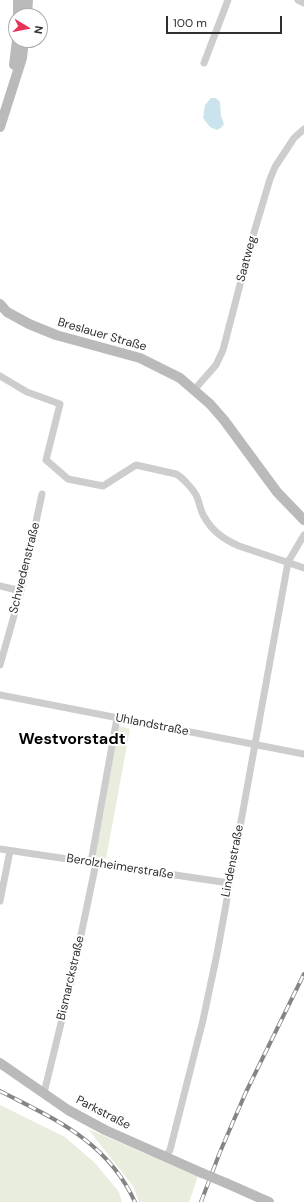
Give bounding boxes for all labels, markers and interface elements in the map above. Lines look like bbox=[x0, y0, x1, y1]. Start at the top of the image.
north arrow bbox=[8, 8, 48, 48]
scale bar bbox=[168, 8, 284, 34]
text: 100 m bbox=[173, 15, 207, 31]
text: N bbox=[31, 25, 46, 35]
street label: Saatweg bbox=[234, 234, 260, 284]
street label: Breslauer Straße bbox=[56, 315, 148, 355]
street label: Schwedenstraße bbox=[7, 521, 43, 615]
street label: Uhlandstraße bbox=[114, 711, 190, 739]
district label: Westvorstadt bbox=[18, 730, 126, 750]
street label: Lindenstraße bbox=[219, 824, 247, 898]
street label: Berolzheimerstraße bbox=[65, 851, 175, 883]
street label: Bismarckstraße bbox=[54, 934, 88, 1022]
street label: Parkstraße bbox=[73, 1093, 133, 1133]

